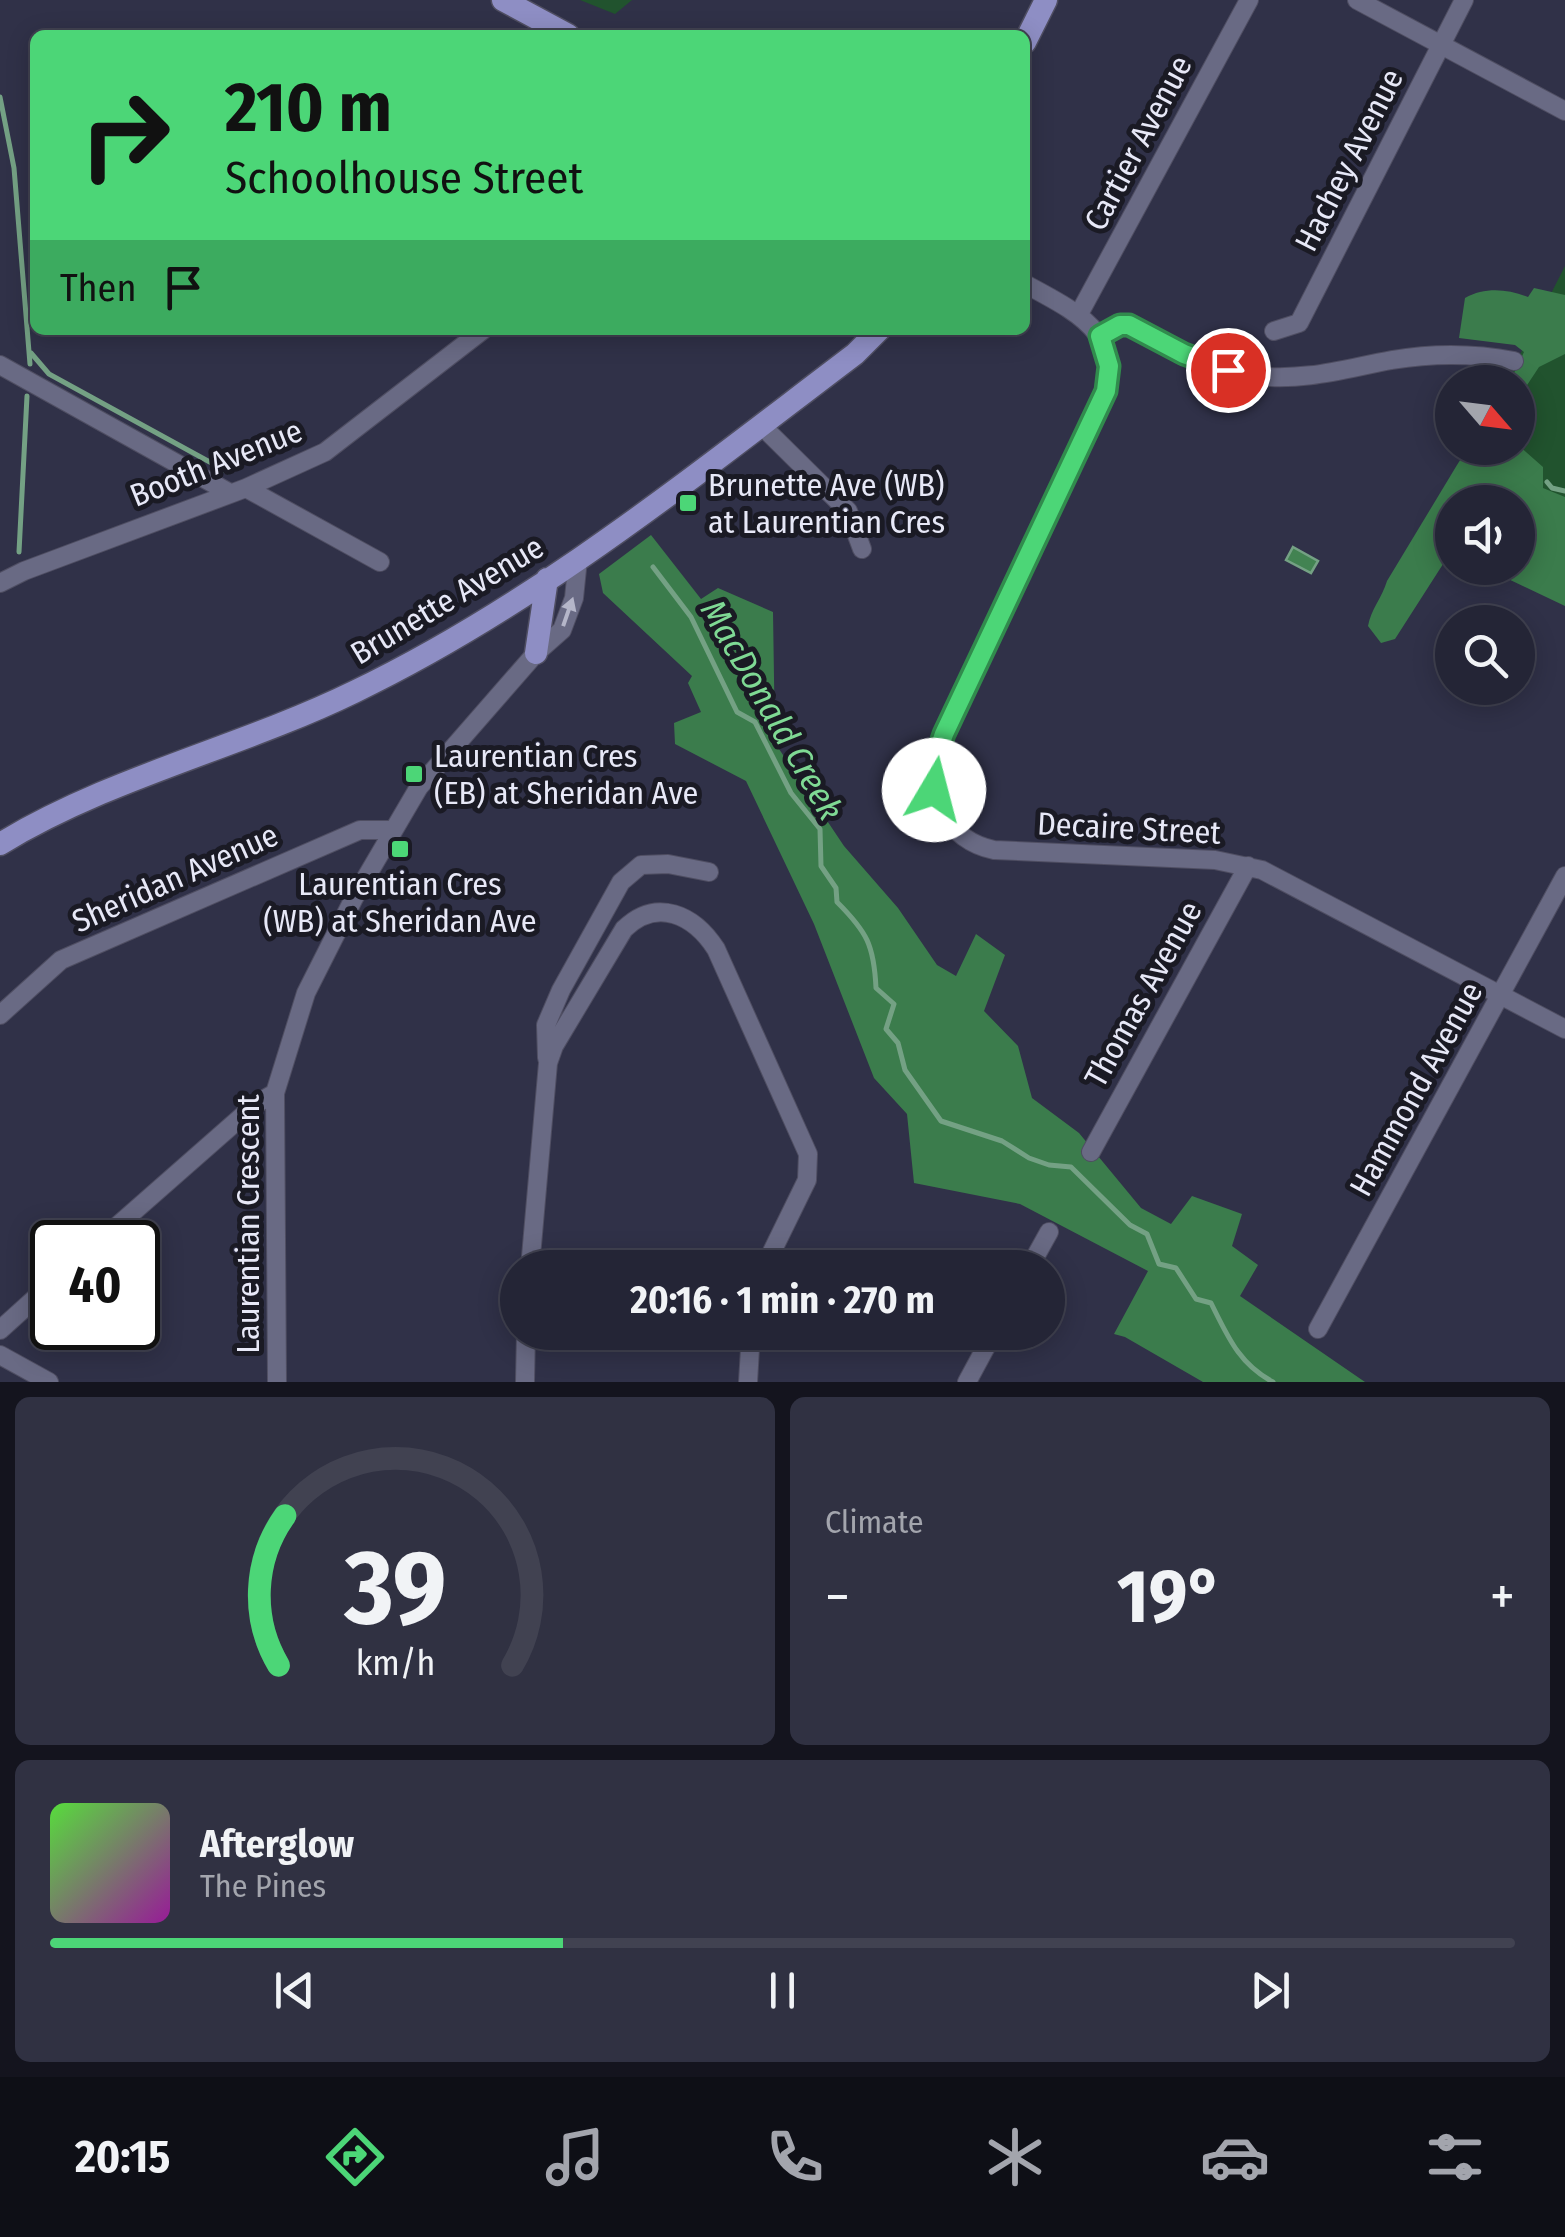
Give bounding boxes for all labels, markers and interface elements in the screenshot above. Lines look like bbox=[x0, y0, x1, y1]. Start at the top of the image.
street label: Cartier Avenue bbox=[1076, 49, 1200, 237]
street label: Hachey Avenue bbox=[1287, 63, 1411, 257]
text: 210 m bbox=[225, 66, 392, 150]
icon: right bbox=[60, 70, 190, 200]
text: Schoolhouse Street bbox=[225, 151, 583, 205]
icon: arrive bbox=[156, 260, 211, 315]
text: Then bbox=[60, 265, 136, 311]
pin bbox=[1186, 328, 1271, 413]
icon: arrive bbox=[1201, 343, 1256, 398]
north arrow bbox=[1435, 365, 1535, 465]
map controls bbox=[1435, 365, 1535, 705]
street label: Booth Avenue bbox=[124, 411, 308, 515]
place label: Brunette Ave (WB) at Laurentian Cres bbox=[708, 466, 945, 541]
button: sound bbox=[1435, 485, 1535, 585]
marker: Brunette Ave (WB) at Laurentian Cres bbox=[677, 492, 699, 514]
street label: Brunette Avenue bbox=[344, 528, 550, 672]
water label: MacDonald Creek bbox=[692, 592, 852, 828]
one-way arrow bbox=[562, 596, 577, 626]
button: search bbox=[1435, 605, 1535, 705]
place label: Laurentian Cres (EB) at Sheridan Ave bbox=[434, 737, 698, 812]
position arrow bbox=[882, 738, 986, 842]
marker: Laurentian Cres (EB) at Sheridan Ave bbox=[403, 763, 425, 785]
street label: Decaire Street bbox=[1036, 804, 1222, 852]
street label: Sheridan Avenue bbox=[66, 816, 284, 940]
marker: Laurentian Cres (WB) at Sheridan Ave bbox=[389, 838, 411, 860]
place label: Laurentian Cres (WB) at Sheridan Ave bbox=[263, 865, 537, 940]
street label: Thomas Avenue bbox=[1076, 895, 1210, 1093]
street label: Hammond Avenue bbox=[1341, 975, 1491, 1203]
street label: Laurentian Crescent bbox=[229, 1094, 267, 1354]
speed limit sign: 40 bbox=[30, 1220, 160, 1350]
text: 20:16 · 1 min · 270 m bbox=[630, 1277, 935, 1323]
text: Climate bbox=[825, 1503, 924, 1541]
text: 39 bbox=[343, 1526, 446, 1651]
text: 19° bbox=[1117, 1552, 1223, 1642]
text: − bbox=[825, 1564, 850, 1630]
text: + bbox=[1490, 1564, 1515, 1630]
text: km/h bbox=[355, 1642, 435, 1684]
text: Afterglow bbox=[200, 1821, 354, 1867]
text: The Pines bbox=[200, 1867, 326, 1905]
icon: previous bbox=[267, 1963, 322, 2018]
icon: pause bbox=[755, 1963, 810, 2018]
icon: next bbox=[1243, 1963, 1298, 2018]
icon: directions bbox=[320, 2122, 390, 2192]
icon: music bbox=[540, 2122, 610, 2192]
icon: phone bbox=[760, 2122, 830, 2192]
icon: climate bbox=[980, 2122, 1050, 2192]
icon: car bbox=[1200, 2122, 1270, 2192]
icon: filters bbox=[1420, 2122, 1490, 2192]
text: 20:15 bbox=[75, 2130, 170, 2184]

